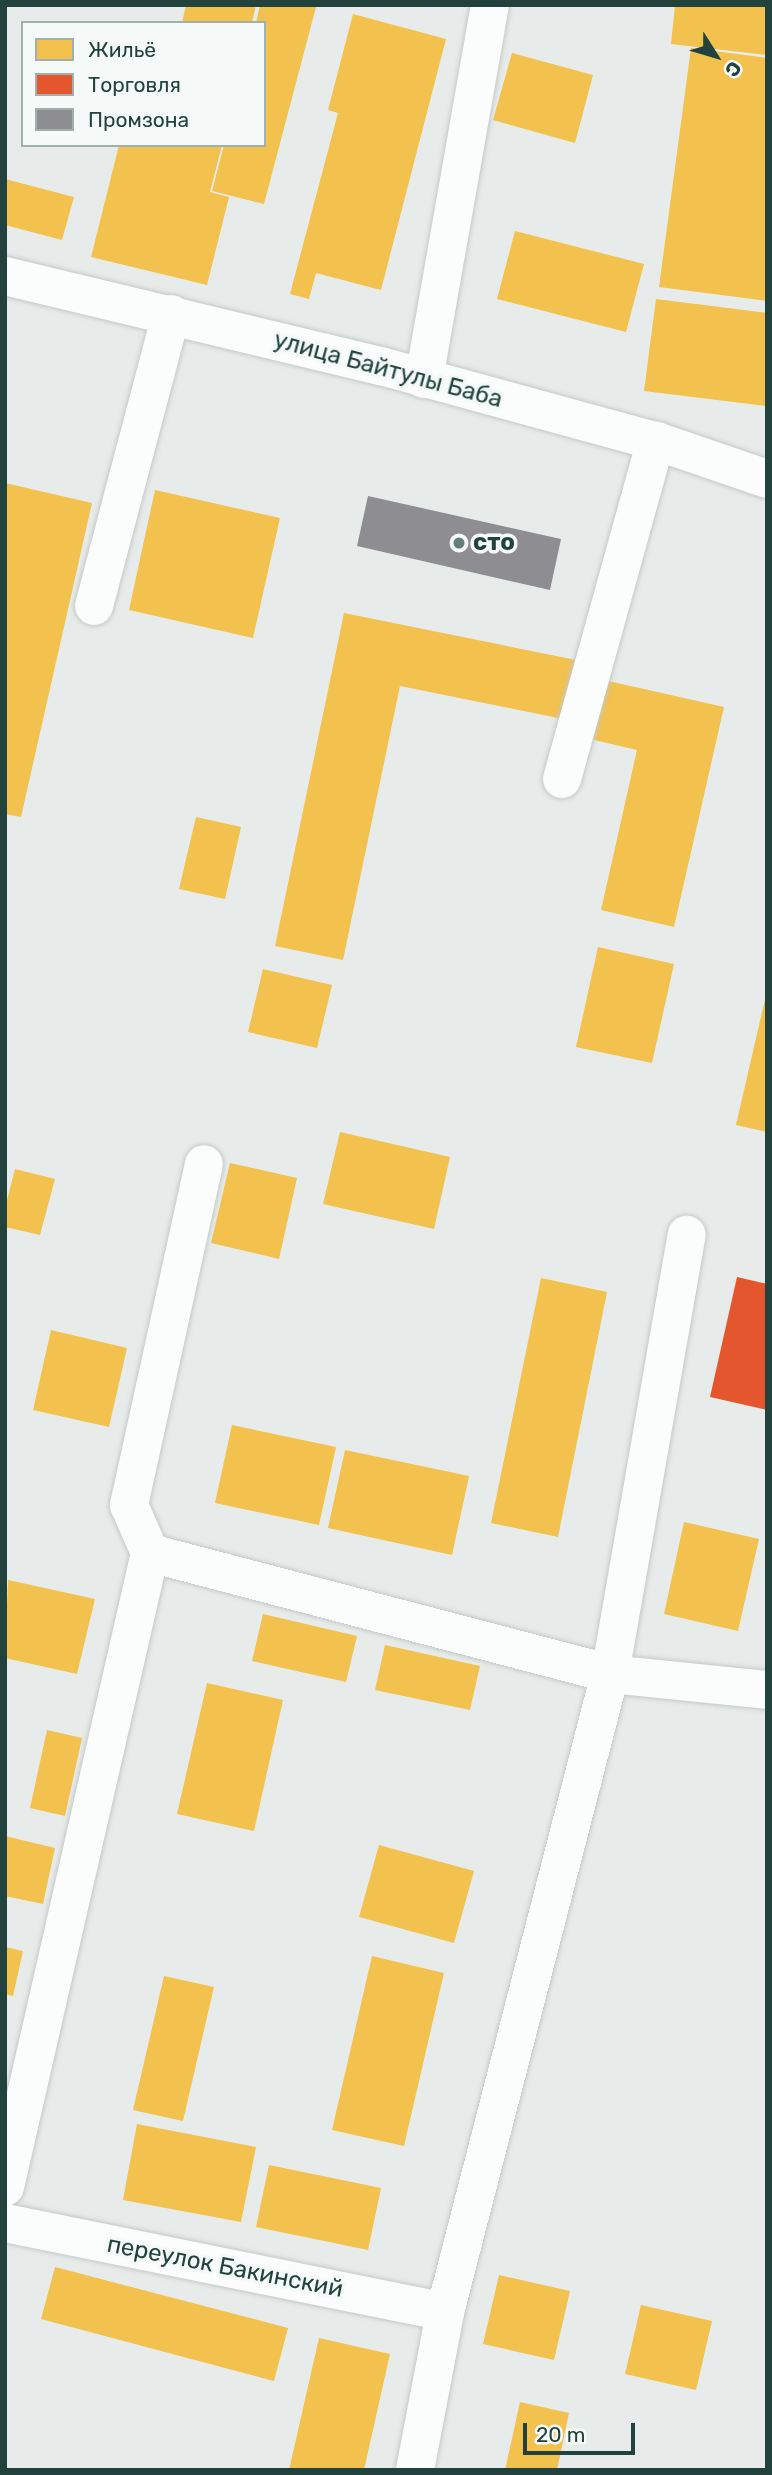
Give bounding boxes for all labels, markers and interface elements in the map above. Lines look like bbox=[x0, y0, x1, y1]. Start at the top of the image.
legend bbox=[21, 21, 266, 147]
north arrow bbox=[681, 21, 751, 91]
text: Жильё bbox=[88, 37, 156, 62]
text: С bbox=[720, 57, 746, 81]
text: Торговля bbox=[88, 72, 181, 97]
text: Промзона bbox=[88, 107, 189, 132]
street label: улица Байтулы Баба bbox=[271, 326, 505, 414]
place label: сто bbox=[473, 529, 515, 557]
marker: сто bbox=[451, 535, 467, 551]
street label: переулок Бакинский bbox=[105, 2230, 345, 2304]
scale bar bbox=[527, 2408, 639, 2452]
text: 20 m bbox=[536, 2422, 585, 2447]

